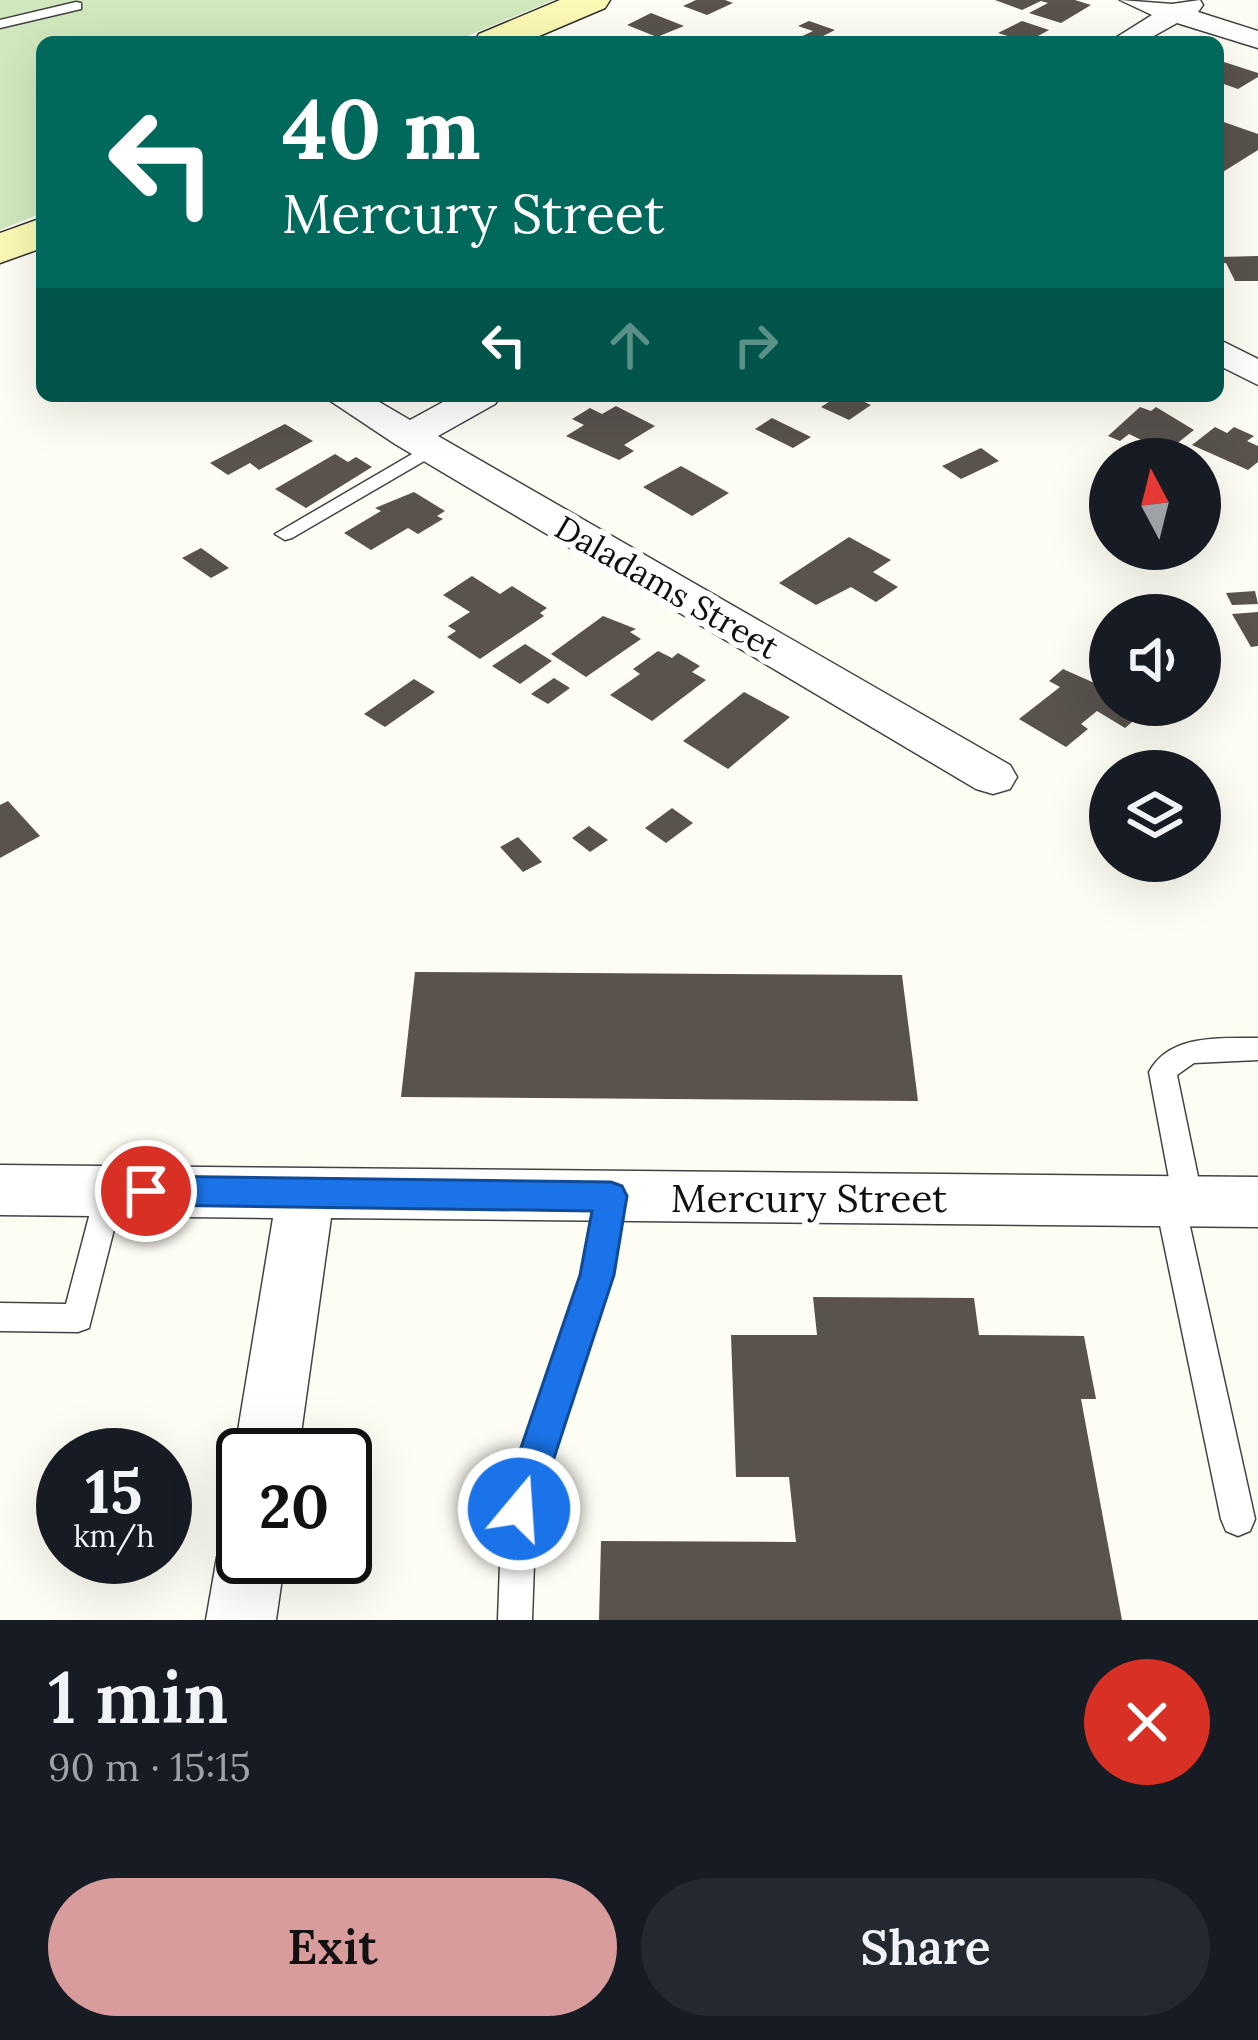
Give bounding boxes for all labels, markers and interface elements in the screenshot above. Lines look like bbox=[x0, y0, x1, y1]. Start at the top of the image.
text: 40 m bbox=[282, 74, 481, 182]
icon: left bbox=[84, 84, 240, 240]
text: Mercury Street bbox=[282, 179, 665, 248]
icon: left bbox=[471, 312, 537, 378]
icon: ahead bbox=[597, 312, 663, 378]
icon: right bbox=[723, 312, 789, 378]
north arrow bbox=[1089, 438, 1221, 570]
map controls bbox=[1089, 438, 1221, 882]
street label: Daladams Street bbox=[548, 506, 786, 668]
button: sound bbox=[1089, 594, 1221, 726]
button: layers bbox=[1089, 750, 1221, 882]
pin bbox=[95, 1140, 197, 1242]
icon: arrive bbox=[113, 1158, 179, 1224]
street label: Mercury Street bbox=[671, 1173, 947, 1223]
speed limit sign: 20 bbox=[216, 1428, 372, 1584]
position arrow bbox=[456, 1446, 582, 1572]
text: 15 bbox=[86, 1453, 142, 1529]
text: km/h bbox=[73, 1517, 155, 1555]
text: 1 min bbox=[48, 1651, 228, 1743]
button: close bbox=[1084, 1659, 1210, 1785]
text: 90 m · 15:15 bbox=[48, 1742, 251, 1792]
button: Exit bbox=[48, 1878, 617, 2016]
button: Share bbox=[641, 1878, 1210, 2016]

